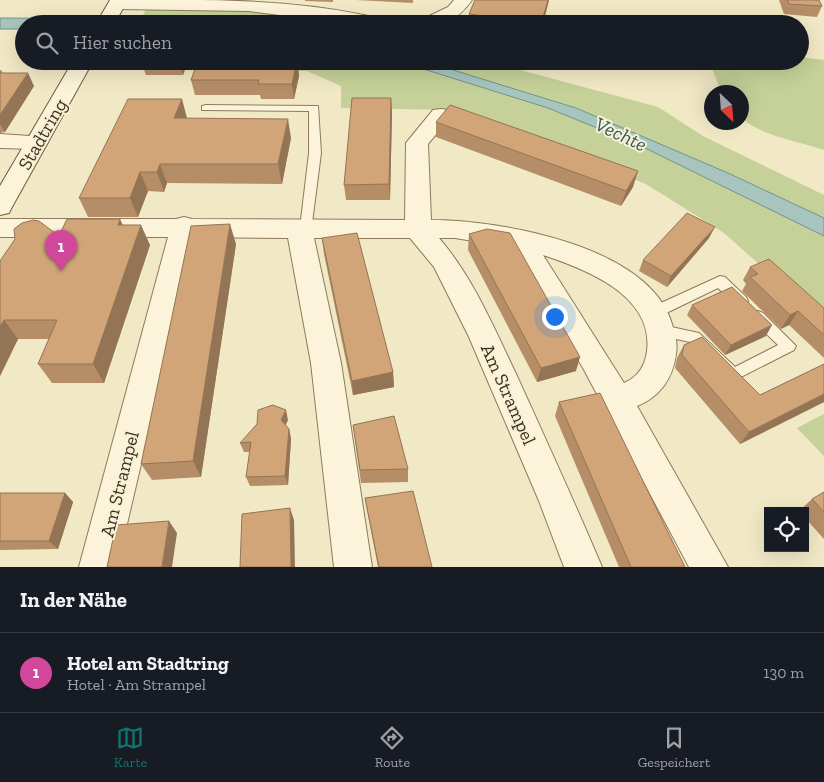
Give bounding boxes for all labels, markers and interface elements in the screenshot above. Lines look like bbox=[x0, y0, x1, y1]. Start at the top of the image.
search box bbox=[15, 15, 809, 70]
icon: search bbox=[33, 29, 61, 57]
text: Hier suchen bbox=[73, 31, 172, 54]
north arrow bbox=[704, 85, 749, 130]
street label: Stadtring bbox=[13, 94, 72, 174]
water label: Vechte bbox=[591, 112, 651, 156]
pin: 1 bbox=[45, 230, 77, 271]
your location bbox=[542, 304, 568, 330]
street label: Am Strampel bbox=[476, 340, 541, 448]
street label: Am Strampel bbox=[95, 429, 144, 539]
map controls bbox=[764, 507, 809, 552]
button: locate bbox=[764, 507, 809, 552]
text: In der Nähe bbox=[20, 587, 127, 612]
text: Hotel am Stadtring bbox=[67, 652, 229, 675]
text: 1 bbox=[33, 663, 39, 682]
text: 130 m bbox=[763, 663, 804, 682]
text: Hotel · Am Strampel bbox=[67, 675, 206, 694]
tab: Karte bbox=[114, 724, 147, 771]
tab: Route bbox=[375, 724, 410, 771]
tab: Gespeichert bbox=[638, 724, 710, 771]

